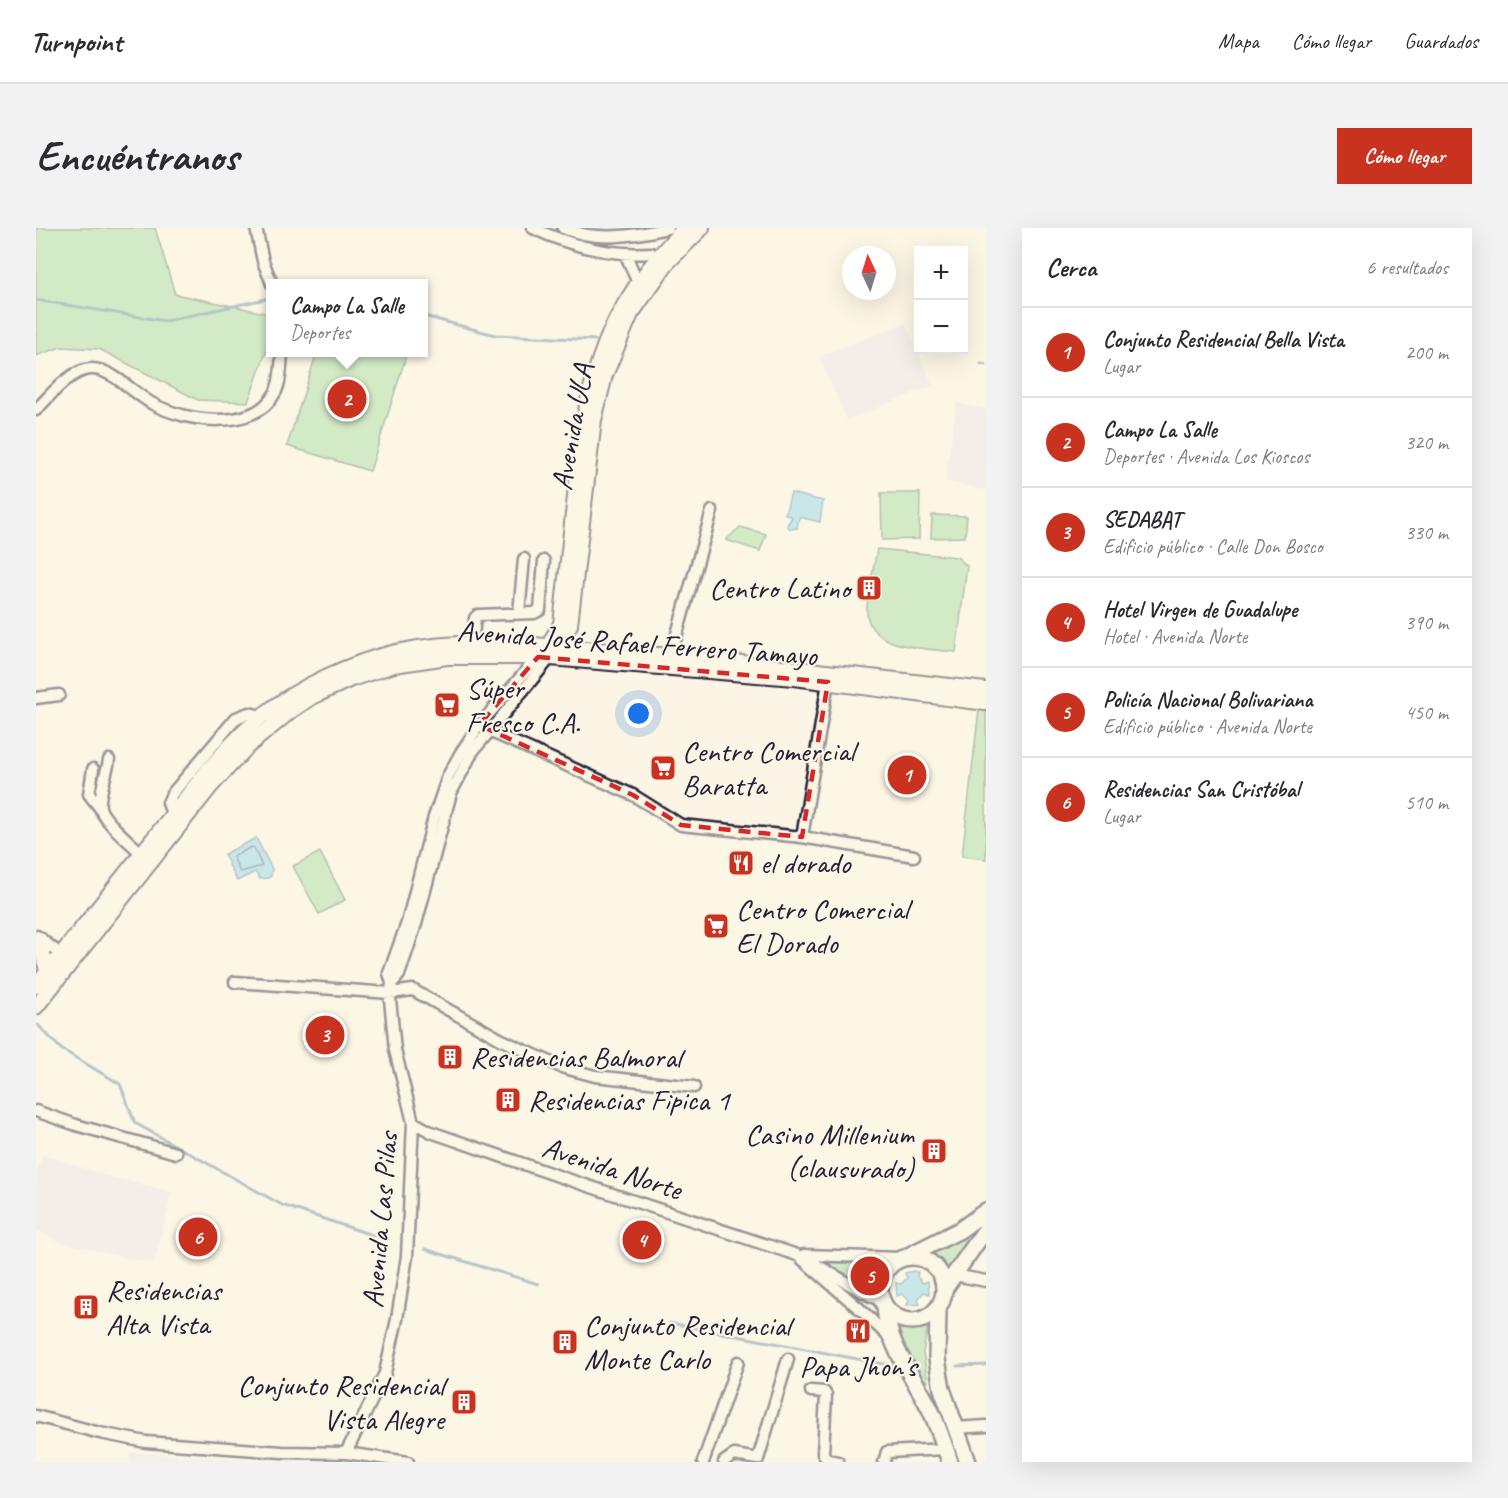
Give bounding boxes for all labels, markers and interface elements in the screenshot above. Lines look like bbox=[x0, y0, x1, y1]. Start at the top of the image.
text: Turnpoint bbox=[30, 24, 122, 59]
text: Mapa bbox=[1218, 28, 1259, 54]
text: Cómo llegar bbox=[1292, 28, 1371, 54]
text: Guardados bbox=[1404, 28, 1478, 54]
button: Cómo llegar bbox=[1337, 128, 1472, 184]
text: Encuéntranos bbox=[36, 130, 238, 183]
north arrow bbox=[842, 246, 896, 300]
map controls bbox=[914, 246, 968, 354]
button: + bbox=[914, 246, 968, 300]
text: Cerca bbox=[1046, 251, 1096, 284]
text: 6 resultados bbox=[1366, 255, 1448, 280]
popup bbox=[266, 279, 428, 357]
text: Campo La Salle bbox=[290, 292, 404, 320]
button: − bbox=[914, 300, 968, 354]
text: Deportes bbox=[290, 320, 350, 345]
text: Conjunto Residencial Bella Vista bbox=[1103, 326, 1344, 354]
text: 1 bbox=[1061, 340, 1070, 365]
text: 200 m bbox=[1405, 340, 1448, 365]
text: Lugar bbox=[1103, 354, 1140, 379]
street label: Avenida ULA bbox=[542, 360, 602, 493]
pin: 2 bbox=[328, 376, 366, 422]
text: Campo La Salle bbox=[1103, 416, 1217, 444]
text: 2 bbox=[1061, 430, 1070, 455]
text: 320 m bbox=[1405, 430, 1448, 455]
text: Deportes · Avenida Los Kioscos bbox=[1103, 444, 1309, 469]
text: SEDABAT bbox=[1103, 506, 1181, 534]
text: 3 bbox=[1061, 520, 1070, 545]
text: 330 m bbox=[1405, 520, 1448, 545]
text: Edificio público · Calle Don Bosco bbox=[1103, 534, 1323, 559]
place label: Centro Latino bbox=[709, 569, 853, 607]
building icon: Centro Latino bbox=[854, 573, 884, 603]
text: Hotel Virgen de Guadalupe bbox=[1103, 596, 1297, 624]
text: 4 bbox=[1061, 610, 1070, 635]
text: 390 m bbox=[1405, 610, 1448, 635]
street label: Avenida José Rafael Ferrero Tamayo bbox=[456, 611, 819, 675]
text: Hotel · Avenida Norte bbox=[1103, 624, 1247, 649]
place label: Súper Fresco C.A. bbox=[466, 669, 580, 741]
text: Policía Nacional Bolivariana bbox=[1103, 686, 1312, 714]
supermarket icon: Súper Fresco C.A. bbox=[432, 690, 462, 720]
your location bbox=[624, 699, 653, 728]
text: 5 bbox=[1061, 700, 1070, 725]
text: 450 m bbox=[1405, 700, 1448, 725]
text: Edificio público · Avenida Norte bbox=[1103, 714, 1312, 739]
place label: Centro Comercial Baratta bbox=[682, 732, 859, 804]
pin: 1 bbox=[888, 752, 926, 798]
supermarket icon: Centro Comercial Baratta bbox=[648, 753, 678, 783]
text: Residencias San Cristóbal bbox=[1103, 776, 1299, 804]
text: 6 bbox=[1061, 790, 1070, 815]
text: 510 m bbox=[1405, 790, 1448, 815]
text: Lugar bbox=[1103, 804, 1140, 829]
place label: el dorado bbox=[760, 844, 852, 882]
restaurant icon: el dorado bbox=[726, 848, 756, 878]
place label: Centro Comercial El Dorado bbox=[736, 890, 913, 962]
supermarket icon: Centro Comercial El Dorado bbox=[701, 911, 731, 941]
pin: 3 bbox=[306, 1012, 344, 1058]
place label: Residencias Balmoral bbox=[470, 1038, 686, 1076]
building icon: Residencias Balmoral bbox=[435, 1042, 465, 1072]
place label: Residencias Fipica 1 bbox=[528, 1081, 731, 1119]
building icon: Residencias Fipica 1 bbox=[493, 1085, 523, 1115]
place label: Casino Millenium (clausurado) bbox=[745, 1115, 916, 1187]
street label: Avenida Las Pilas bbox=[353, 1128, 407, 1309]
street label: Avenida Norte bbox=[538, 1128, 689, 1209]
building icon: Casino Millenium (clausurado) bbox=[919, 1136, 949, 1166]
pin: 6 bbox=[178, 1214, 218, 1260]
pin: 4 bbox=[622, 1218, 662, 1262]
pin: 5 bbox=[850, 1254, 890, 1298]
place label: Residencias Alta Vista bbox=[106, 1271, 224, 1343]
building icon: Residencias Alta Vista bbox=[71, 1292, 101, 1322]
place label: Conjunto Residencial Monte Carlo bbox=[584, 1306, 795, 1378]
restaurant icon: Papa Jhon's bbox=[843, 1316, 873, 1346]
building icon: Conjunto Residencial Monte Carlo bbox=[550, 1327, 580, 1357]
place label: Papa Jhon's bbox=[799, 1347, 919, 1385]
place label: Conjunto Residencial Vista Alegre bbox=[238, 1366, 449, 1438]
building icon: Conjunto Residencial Vista Alegre bbox=[449, 1387, 479, 1417]

